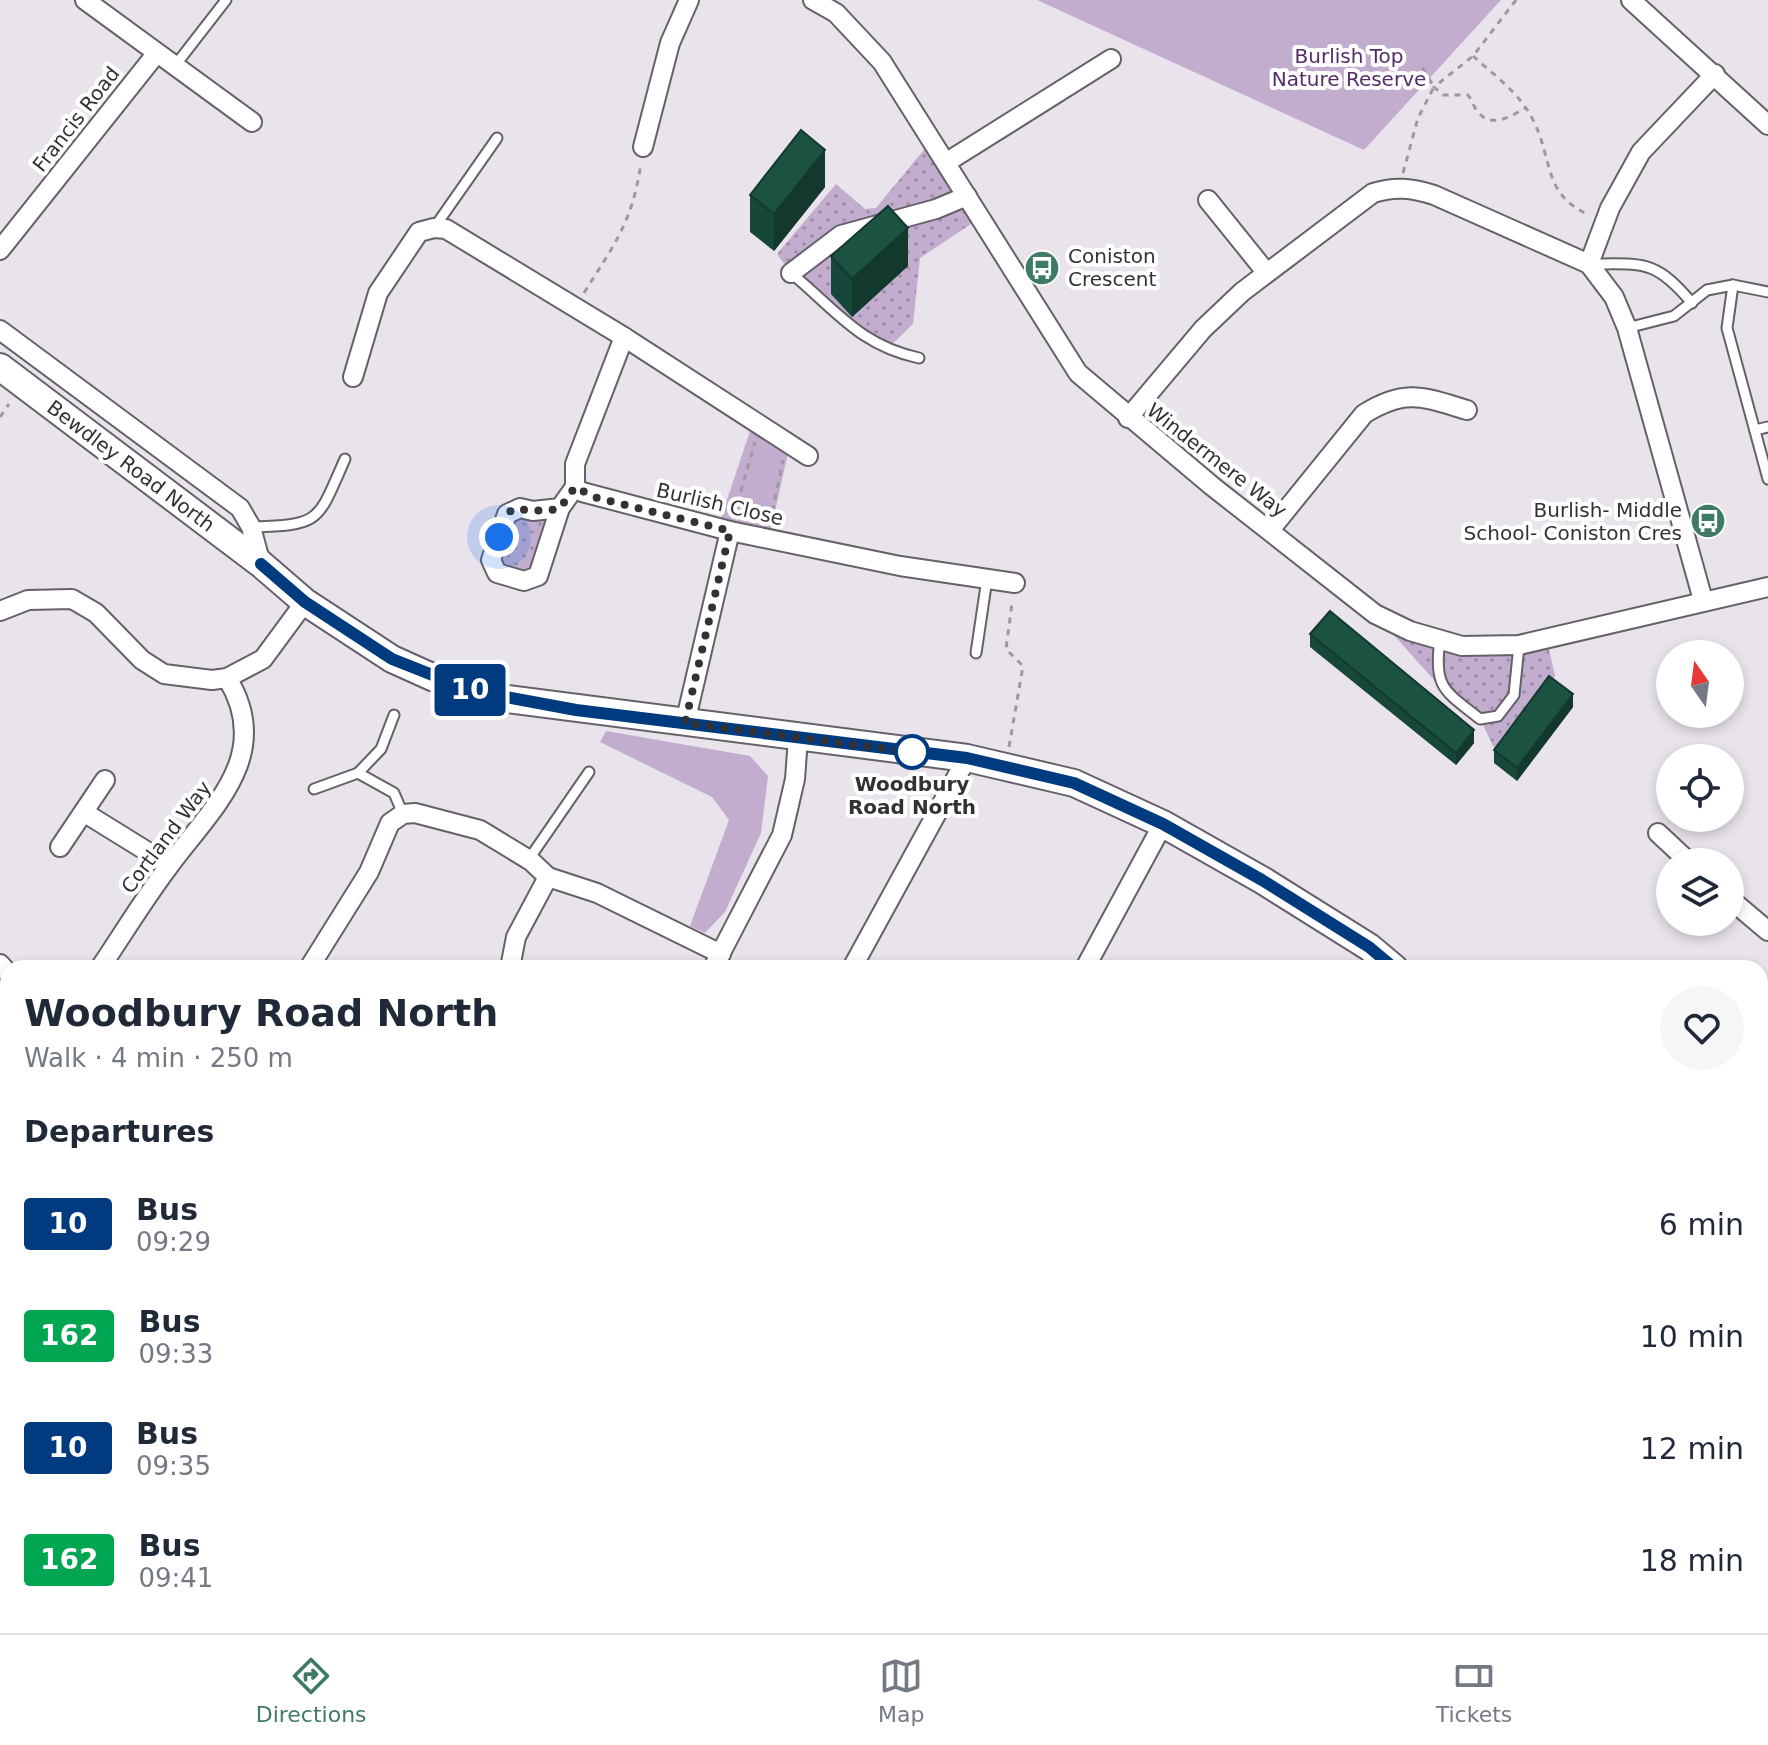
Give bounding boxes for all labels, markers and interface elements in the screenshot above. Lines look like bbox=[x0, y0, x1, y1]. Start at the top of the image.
park label: Burlish Top Nature Reserve bbox=[1272, 44, 1426, 91]
street label: Francis Road bbox=[28, 62, 124, 176]
place label: Coniston Crescent bbox=[1068, 244, 1156, 291]
bus stop icon: Coniston Crescent bbox=[1023, 249, 1061, 287]
street label: Bewdley Road North bbox=[42, 395, 220, 537]
street label: Windermere Way bbox=[1142, 398, 1292, 522]
street label: Burlish Close bbox=[654, 478, 786, 530]
place label: Burlish- Middle School- Coniston Cres bbox=[1464, 498, 1682, 545]
bus stop icon: Burlish- Middle School- Coniston Cres bbox=[1689, 502, 1727, 540]
your location bbox=[479, 517, 519, 557]
north arrow bbox=[1656, 640, 1744, 728]
map controls bbox=[1656, 640, 1744, 936]
line badge: 10 bbox=[434, 664, 506, 716]
text: 10 bbox=[451, 673, 489, 706]
marker: Woodbury Road North bbox=[895, 735, 929, 769]
button: locate bbox=[1656, 744, 1744, 832]
place label: Woodbury Road North bbox=[848, 772, 976, 819]
street label: Cortland Way bbox=[116, 776, 216, 898]
button: layers bbox=[1656, 848, 1744, 936]
button: heart bbox=[1660, 986, 1744, 1070]
text: Woodbury Road North bbox=[24, 991, 498, 1035]
text: Walk · 4 min · 250 m bbox=[24, 1043, 293, 1073]
text: Departures bbox=[24, 1114, 214, 1149]
text: Bus bbox=[136, 1192, 198, 1227]
text: 10 bbox=[49, 1207, 87, 1240]
text: 6 min bbox=[1659, 1207, 1744, 1242]
text: 09:29 bbox=[136, 1227, 211, 1257]
text: Bus bbox=[138, 1304, 201, 1339]
text: 162 bbox=[40, 1319, 98, 1352]
text: 10 min bbox=[1640, 1319, 1744, 1354]
text: 09:33 bbox=[138, 1339, 213, 1369]
text: Bus bbox=[136, 1416, 198, 1451]
text: 10 bbox=[49, 1431, 87, 1464]
text: 12 min bbox=[1640, 1431, 1744, 1466]
text: 09:35 bbox=[136, 1451, 211, 1481]
text: Bus bbox=[138, 1528, 201, 1563]
text: 162 bbox=[40, 1543, 98, 1576]
text: 18 min bbox=[1640, 1543, 1744, 1578]
text: 09:41 bbox=[138, 1563, 213, 1593]
tab: Directions bbox=[256, 1654, 367, 1727]
tab: Map bbox=[878, 1654, 924, 1727]
tab: Tickets bbox=[1436, 1654, 1512, 1727]

